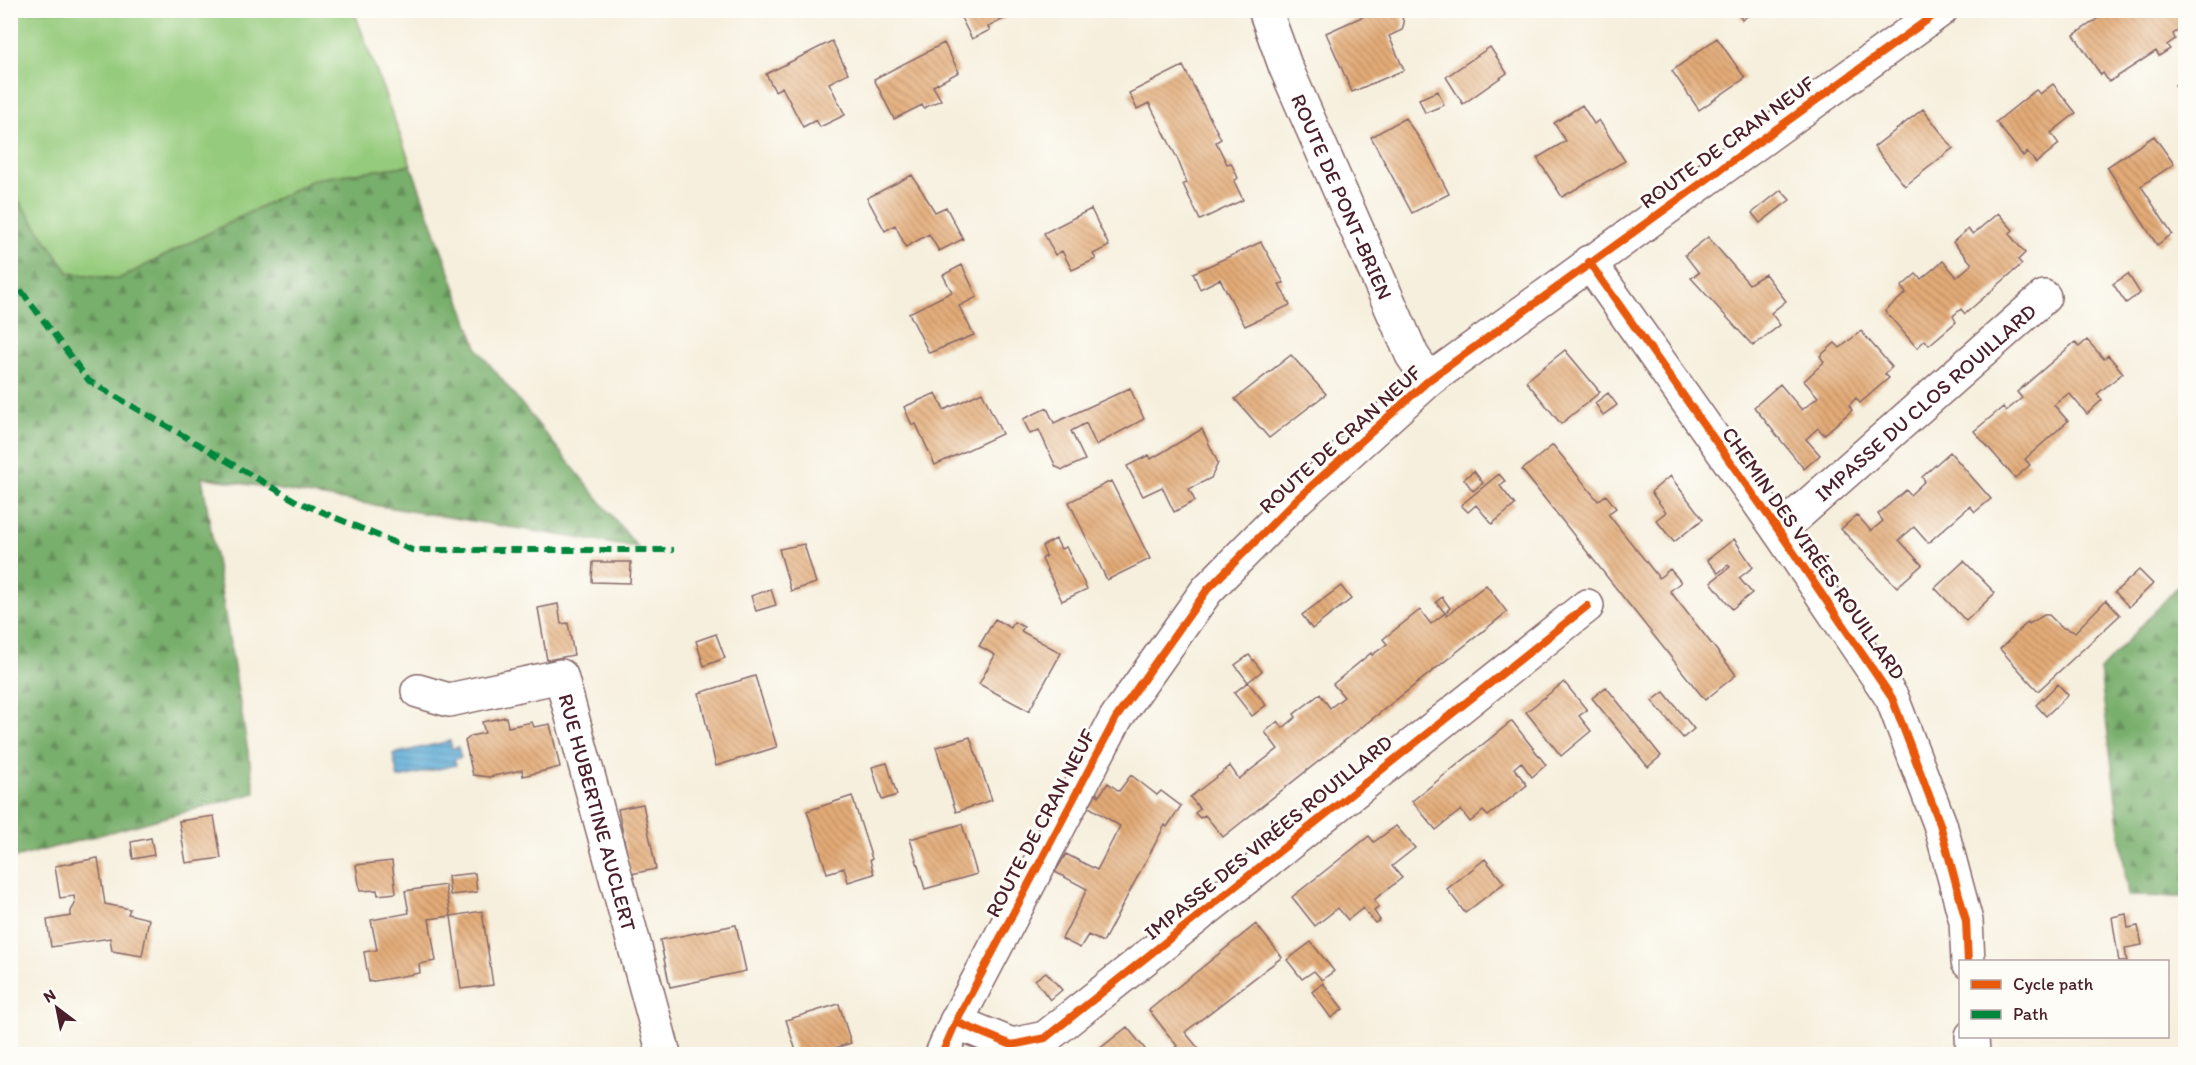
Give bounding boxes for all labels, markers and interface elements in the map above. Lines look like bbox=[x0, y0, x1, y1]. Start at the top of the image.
street label: ROUTE DE CRAN NEUF bbox=[1635, 70, 1819, 214]
street label: ROUTE DE PONT-BRIEN bbox=[1286, 90, 1398, 303]
street label: IMPASSE DU CLOS ROUILLARD bbox=[1809, 298, 2041, 506]
street label: ROUTE DE CRAN NEUF bbox=[1254, 359, 1426, 518]
street label: CHEMIN DES VIRÉES ROUILLARD bbox=[1717, 422, 1911, 684]
street label: RUE HUBERTINE AUCLERT bbox=[554, 691, 642, 934]
street label: ROUTE DE CRAN NEUF bbox=[980, 724, 1100, 921]
street label: IMPASSE DES VIRÉES ROUILLARD bbox=[1139, 729, 1397, 945]
legend bbox=[1959, 960, 2169, 1038]
text: Cycle path bbox=[2013, 973, 2094, 995]
north arrow bbox=[27, 978, 87, 1038]
text: N bbox=[40, 985, 59, 1007]
text: Path bbox=[2013, 1003, 2048, 1025]

